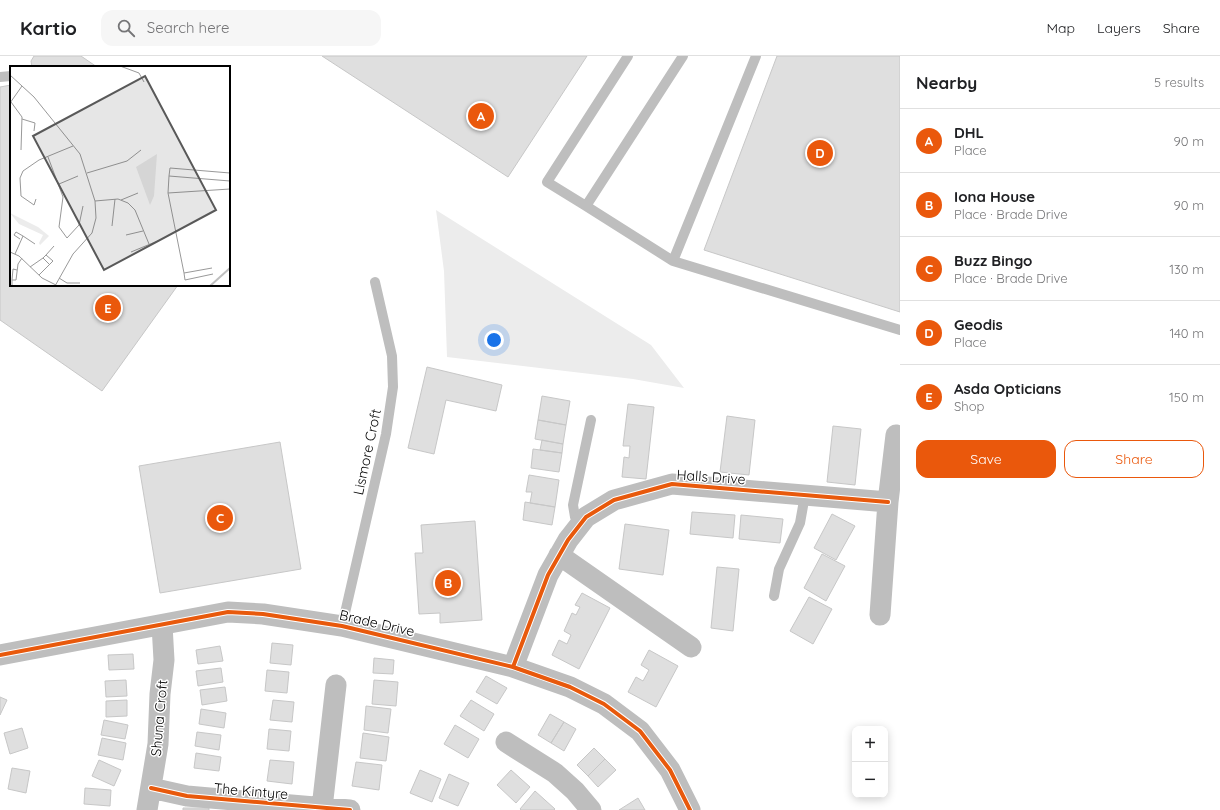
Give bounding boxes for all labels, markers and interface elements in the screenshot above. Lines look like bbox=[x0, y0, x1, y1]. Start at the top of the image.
search box bbox=[101, 10, 381, 46]
text: Kartio bbox=[20, 16, 77, 40]
icon: search bbox=[115, 17, 137, 39]
text: Search here bbox=[147, 18, 230, 37]
text: Map bbox=[1046, 19, 1075, 37]
text: Layers bbox=[1097, 19, 1141, 37]
text: Share bbox=[1163, 19, 1200, 37]
inset map bbox=[10, 66, 230, 286]
text: Nearby bbox=[916, 72, 977, 93]
text: 5 results bbox=[1154, 74, 1204, 90]
pin: A bbox=[468, 101, 494, 131]
text: DHL bbox=[954, 123, 984, 142]
text: A bbox=[925, 133, 933, 149]
text: 90 m bbox=[1174, 133, 1204, 149]
pin: D bbox=[807, 138, 833, 168]
text: Place bbox=[954, 142, 987, 158]
text: Iona House bbox=[954, 187, 1035, 206]
text: B bbox=[925, 197, 933, 213]
text: 90 m bbox=[1174, 197, 1204, 213]
text: Place · Brade Drive bbox=[954, 206, 1068, 222]
text: Buzz Bingo bbox=[954, 251, 1032, 270]
text: C bbox=[925, 261, 933, 277]
text: 130 m bbox=[1169, 261, 1204, 277]
text: Place · Brade Drive bbox=[954, 270, 1068, 286]
pin: E bbox=[95, 293, 121, 323]
text: Geodis bbox=[954, 315, 1003, 334]
text: D bbox=[924, 325, 934, 341]
text: 140 m bbox=[1169, 325, 1204, 341]
your location bbox=[484, 330, 504, 350]
text: Place bbox=[954, 334, 987, 350]
text: Asda Opticians bbox=[954, 379, 1061, 398]
text: E bbox=[925, 389, 933, 405]
text: 150 m bbox=[1169, 389, 1204, 405]
text: Shop bbox=[954, 398, 984, 414]
street label: Lismore Croft bbox=[349, 407, 385, 497]
button: Save bbox=[916, 440, 1056, 478]
button: Share bbox=[1064, 440, 1204, 478]
street label: Halls Drive bbox=[676, 466, 746, 488]
pin: C bbox=[207, 503, 233, 533]
pin: B bbox=[435, 568, 461, 598]
street label: Brade Drive bbox=[338, 606, 416, 640]
street label: Shuna Croft bbox=[147, 679, 171, 757]
map controls bbox=[852, 726, 888, 798]
button: + bbox=[852, 726, 888, 762]
button: − bbox=[852, 762, 888, 798]
street label: The Kintyre bbox=[213, 779, 289, 803]

